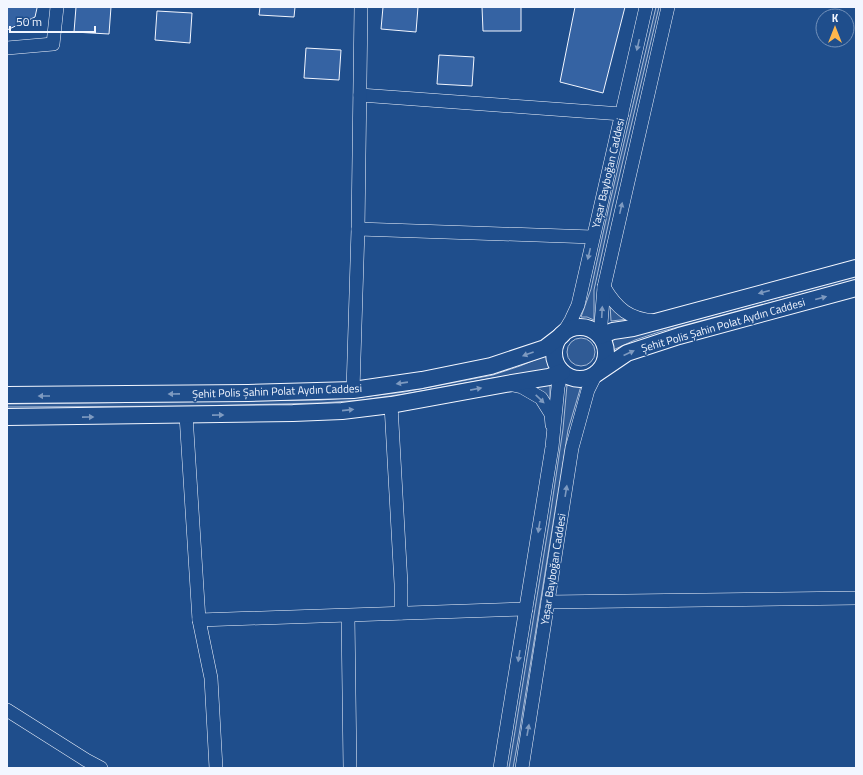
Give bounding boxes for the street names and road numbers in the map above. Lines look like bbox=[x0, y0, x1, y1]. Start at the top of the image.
street label: Yaşar Bayboğan Caddesi bbox=[588, 116, 628, 230]
street label: Şehit Polis Şahin Polat Aydın Caddesi bbox=[639, 294, 807, 356]
street label: Şehit Polis Şahin Polat Aydın Caddesi bbox=[192, 380, 362, 402]
street label: Yaşar Bayboğan Caddesi bbox=[536, 512, 570, 626]

